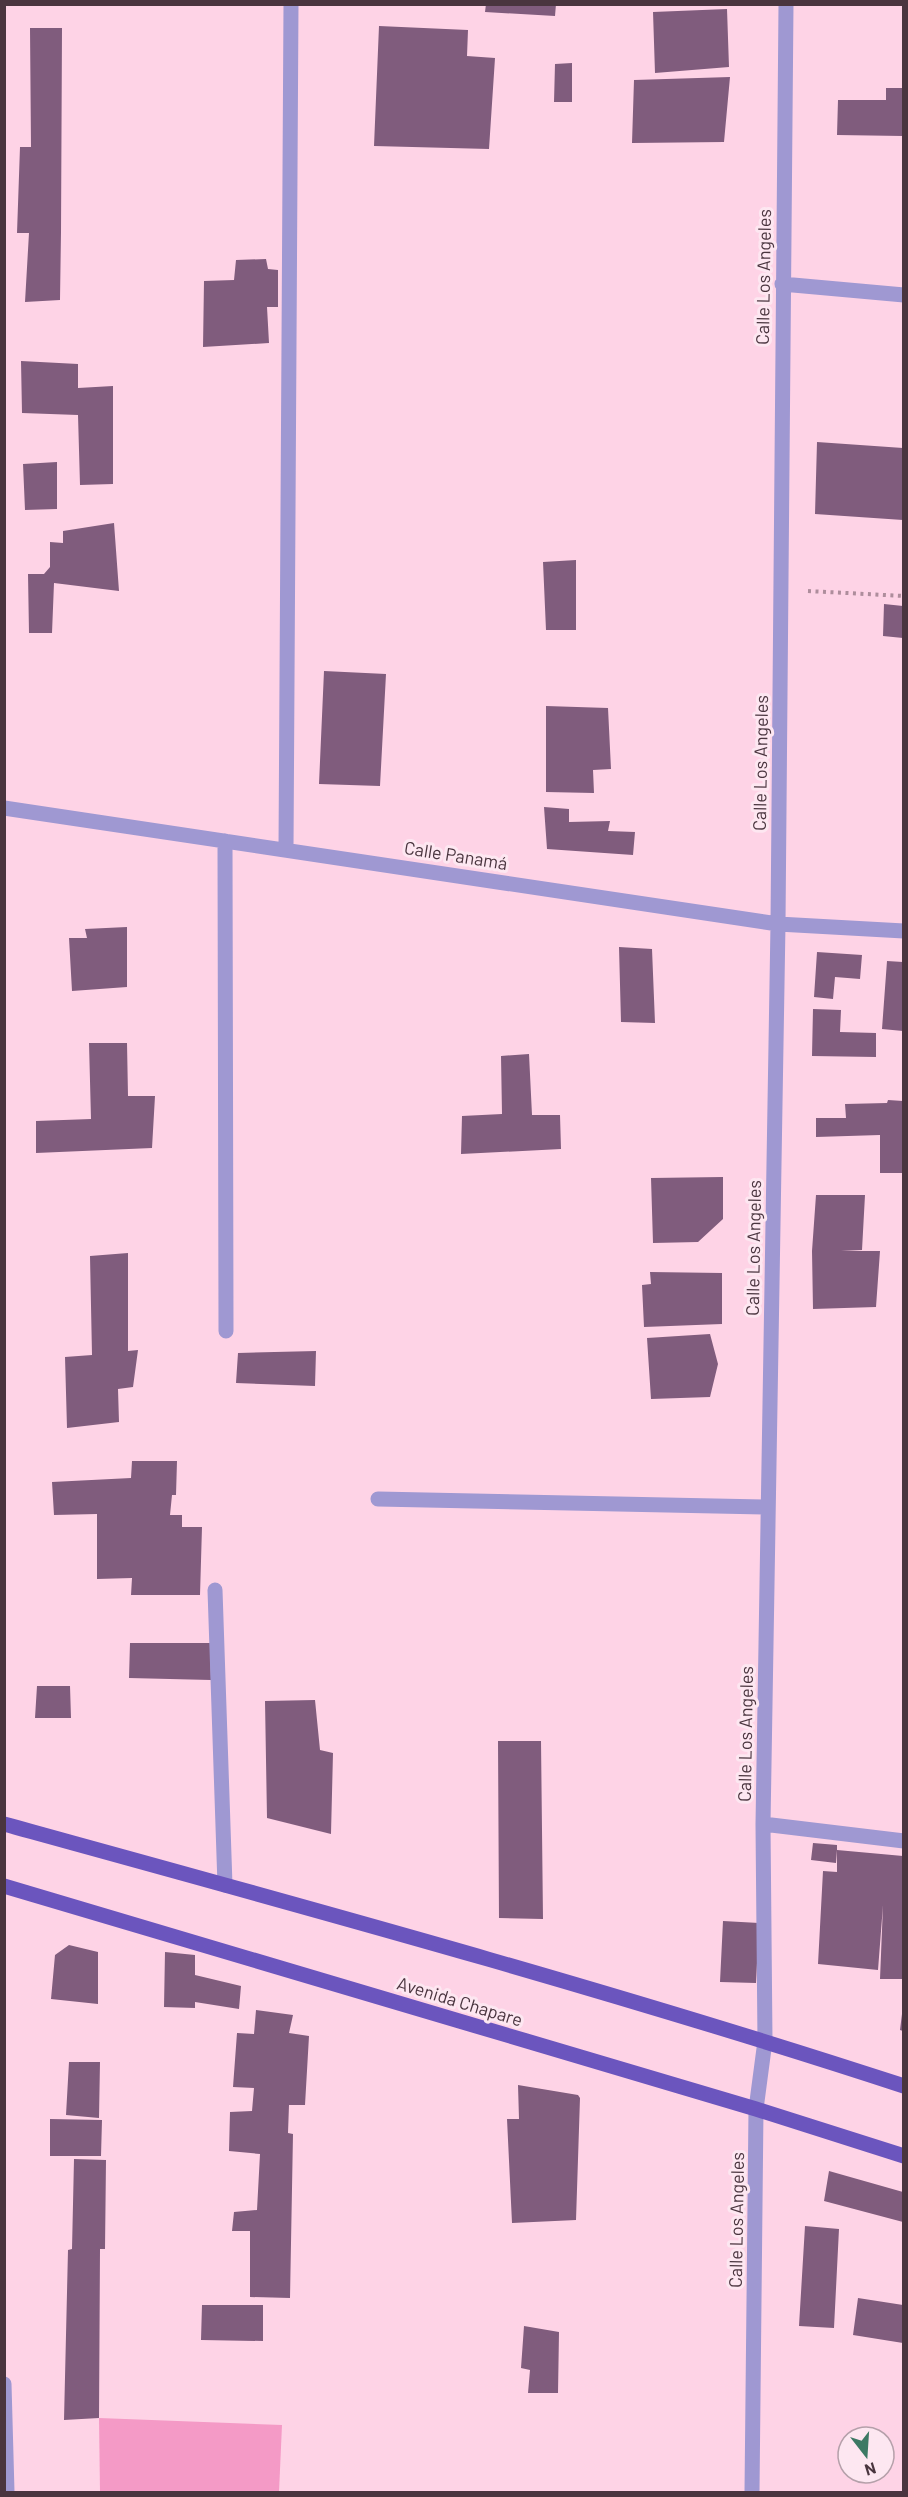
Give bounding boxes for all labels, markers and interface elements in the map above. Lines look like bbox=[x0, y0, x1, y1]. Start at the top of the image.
street label: Calle Los Angeles bbox=[751, 209, 775, 345]
street label: Calle Los Angeles bbox=[748, 695, 772, 831]
street label: Calle Panamá bbox=[403, 836, 509, 874]
street label: Calle Los Angeles bbox=[741, 1180, 765, 1316]
street label: Calle Los Angeles bbox=[733, 1666, 757, 1802]
street label: Avenida Chapare bbox=[395, 1971, 525, 2031]
street label: Calle Los Angeles bbox=[724, 2152, 748, 2288]
north arrow bbox=[836, 2425, 896, 2485]
text: N bbox=[863, 2459, 878, 2480]

